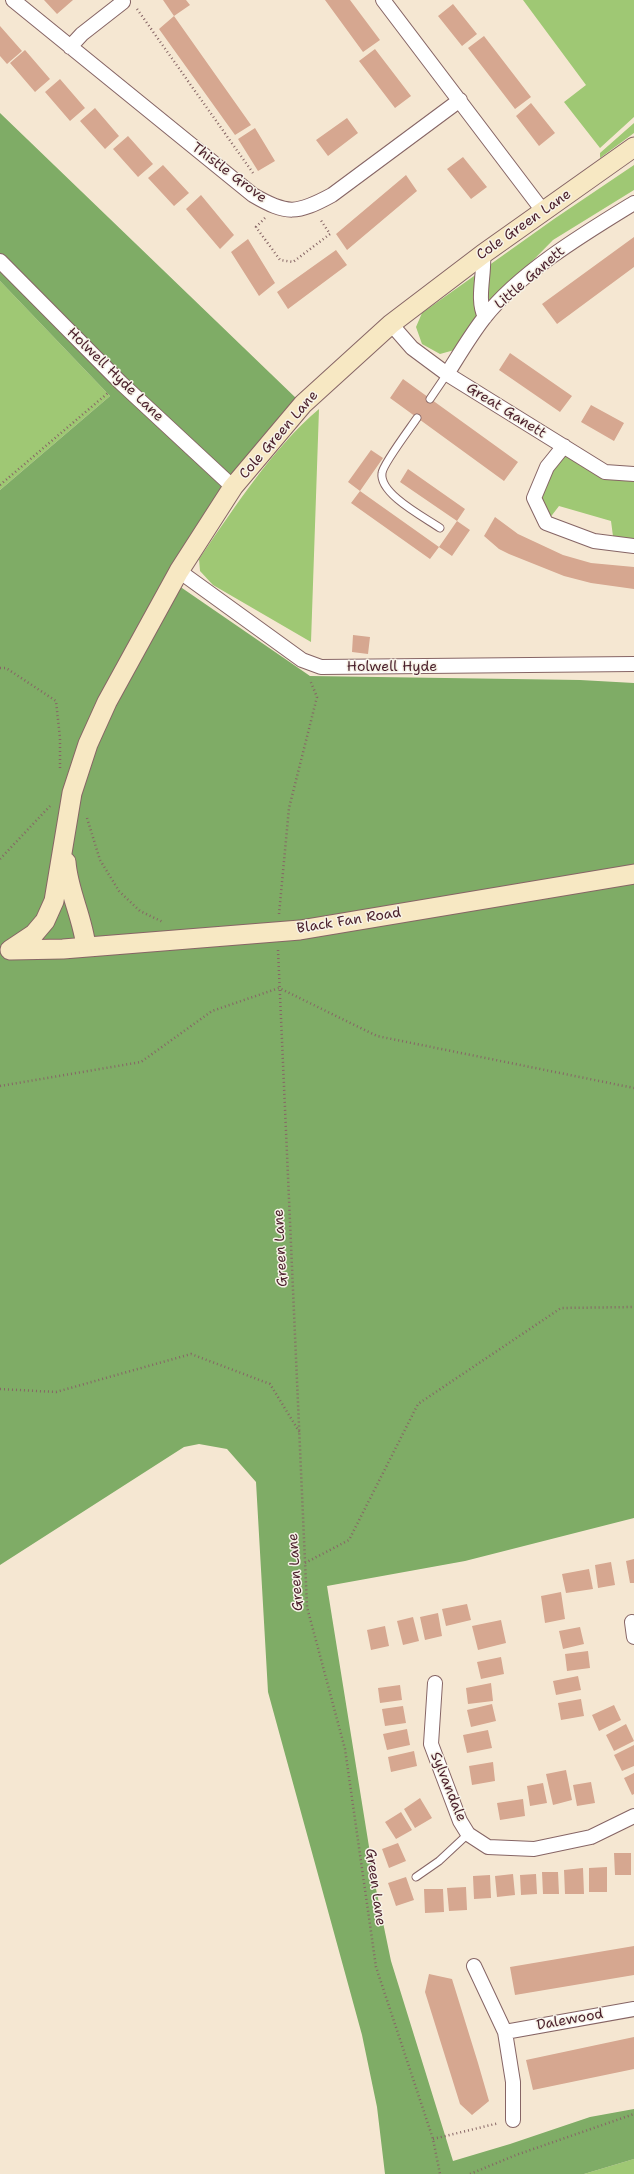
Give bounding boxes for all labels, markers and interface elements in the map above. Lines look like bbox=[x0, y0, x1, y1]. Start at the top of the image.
street label: Thistle Grove bbox=[188, 139, 270, 207]
street label: Cole Green Lane bbox=[474, 186, 574, 264]
street label: Little Ganett bbox=[492, 243, 568, 313]
street label: Holwell Hyde Lane bbox=[63, 325, 167, 425]
street label: Great Ganett bbox=[463, 380, 549, 442]
street label: Cole Green Lane bbox=[236, 387, 322, 483]
street label: Holwell Hyde bbox=[347, 659, 437, 675]
street label: Black Fan Road bbox=[296, 904, 402, 938]
street label: Green Lane bbox=[271, 1209, 291, 1287]
street label: Green Lane bbox=[285, 1533, 307, 1611]
street label: Sylvandale bbox=[426, 1750, 470, 1824]
street label: Green Lane bbox=[361, 1847, 389, 1927]
street label: Dalewood bbox=[535, 2006, 605, 2034]

